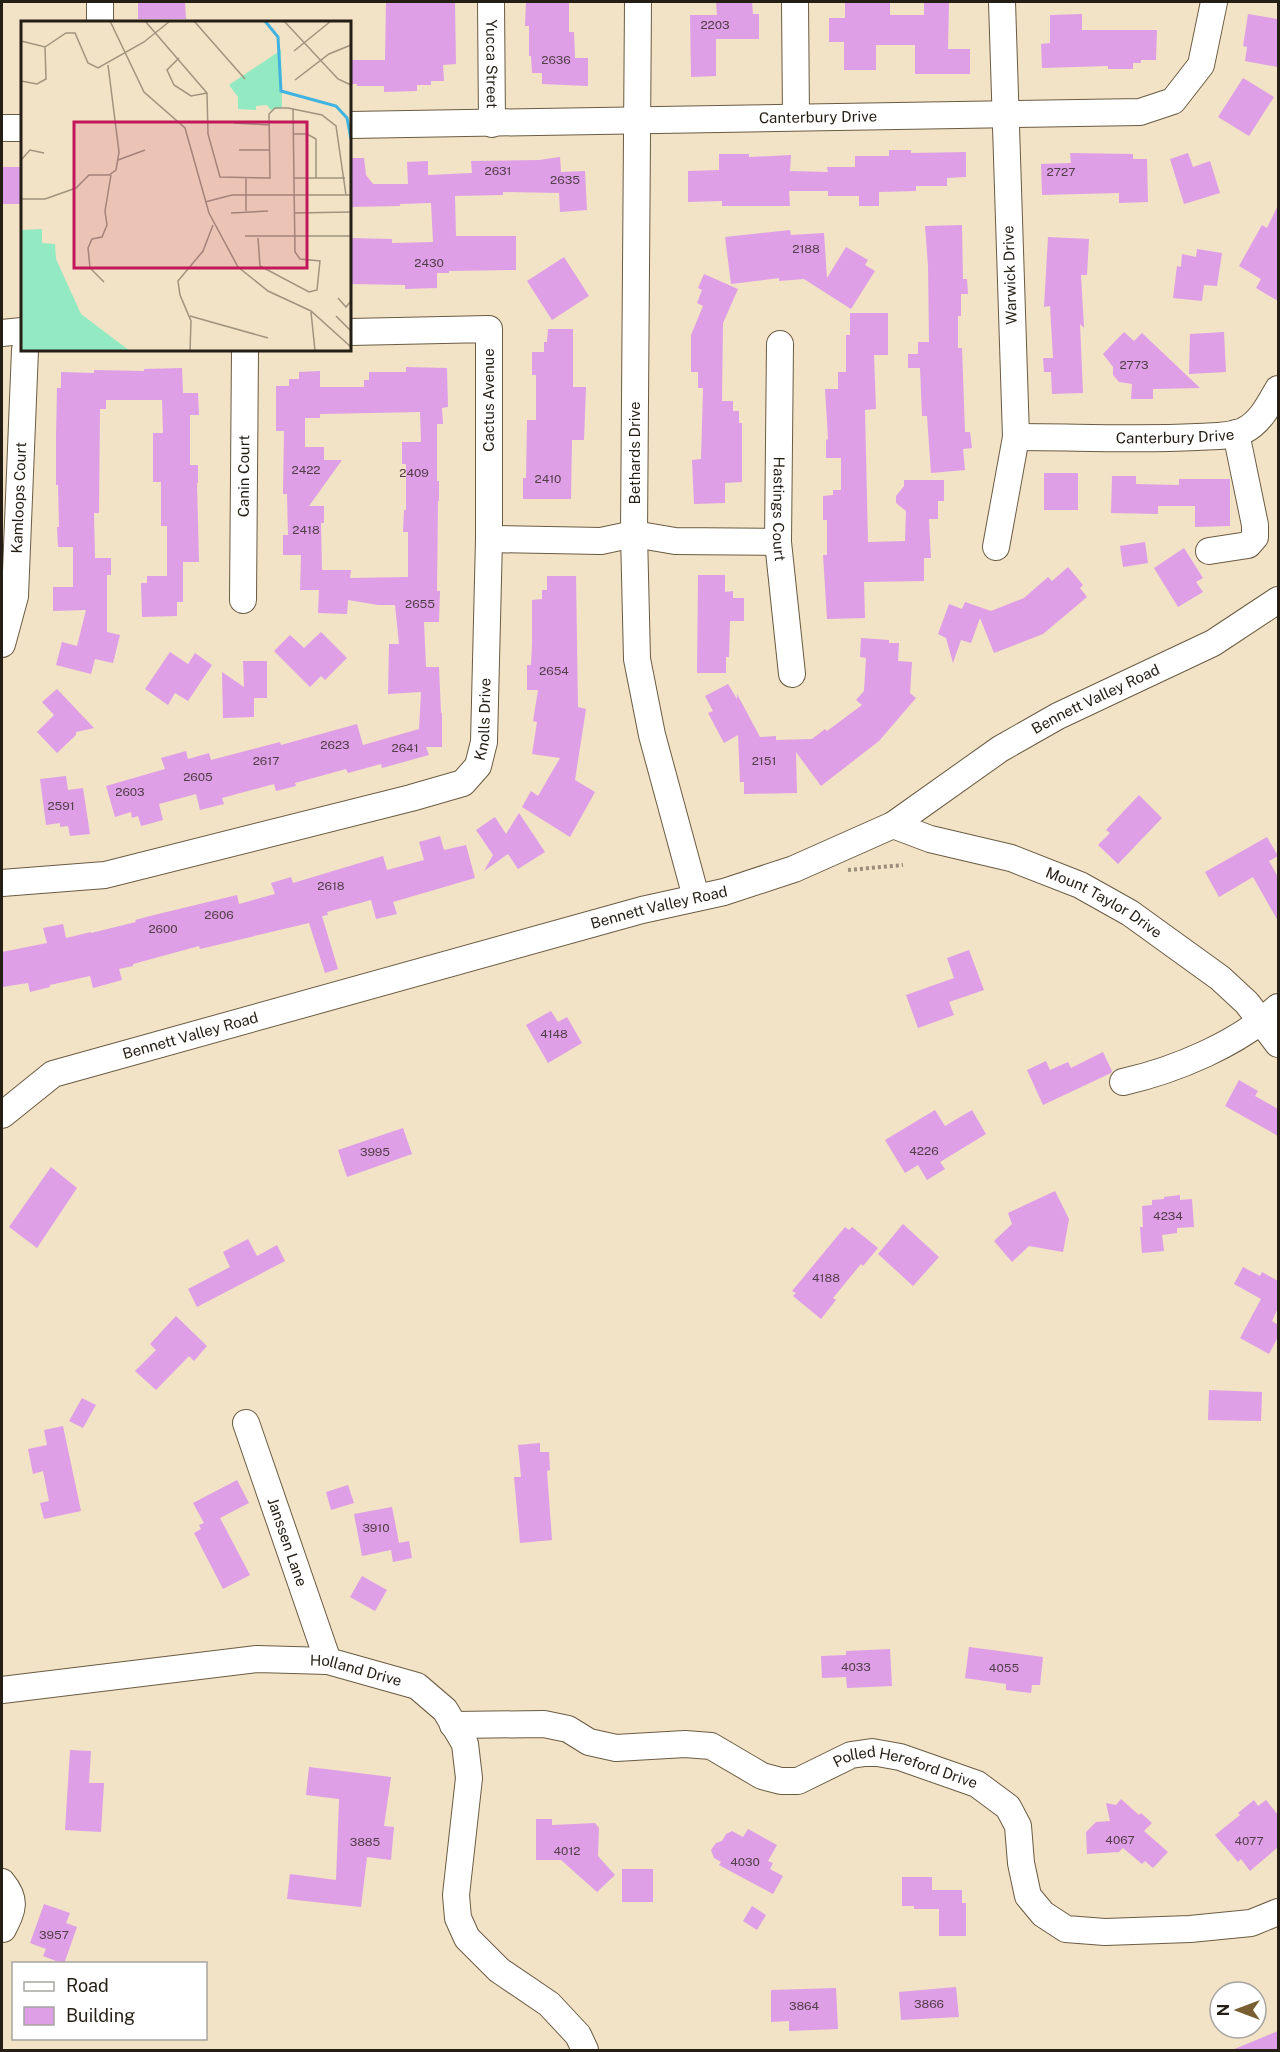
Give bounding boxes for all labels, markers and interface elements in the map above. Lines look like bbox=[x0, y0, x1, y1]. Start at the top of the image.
house number: 2203 bbox=[700, 18, 730, 32]
street label: Yucca Street bbox=[483, 19, 501, 109]
inset map bbox=[21, 21, 351, 351]
house number: 2636 bbox=[541, 53, 571, 67]
street label: Canterbury Drive bbox=[759, 107, 877, 126]
house number: 2631 bbox=[485, 164, 512, 178]
house number: 2727 bbox=[1047, 165, 1075, 179]
house number: 2635 bbox=[550, 173, 580, 187]
street label: Warwick Drive bbox=[999, 225, 1020, 325]
house number: 2188 bbox=[792, 242, 820, 256]
house number: 2430 bbox=[414, 256, 444, 270]
street label: Cactus Avenue bbox=[480, 348, 497, 452]
house number: 2773 bbox=[1119, 358, 1149, 372]
street label: Bethards Drive bbox=[626, 402, 643, 504]
street label: Canterbury Drive bbox=[1116, 425, 1235, 446]
street label: Canin Court bbox=[235, 435, 252, 517]
street label: Kamloops Court bbox=[8, 441, 29, 554]
street label: Hastings Court bbox=[770, 457, 789, 562]
house number: 2422 bbox=[292, 463, 321, 477]
house number: 2409 bbox=[399, 466, 429, 480]
house number: 2410 bbox=[535, 472, 561, 486]
house number: 2418 bbox=[292, 523, 320, 537]
house number: 2655 bbox=[405, 597, 435, 611]
street label: Bennett Valley Road bbox=[1028, 660, 1162, 737]
house number: 2654 bbox=[539, 664, 569, 678]
street label: Knolls Drive bbox=[471, 678, 494, 762]
house number: 2623 bbox=[320, 738, 350, 752]
house number: 2641 bbox=[391, 741, 419, 755]
house number: 2617 bbox=[253, 754, 279, 768]
house number: 2151 bbox=[752, 754, 776, 768]
house number: 2605 bbox=[183, 770, 213, 784]
house number: 2603 bbox=[115, 785, 145, 799]
house number: 2591 bbox=[47, 799, 75, 813]
street label: Mount Taylor Drive bbox=[1043, 863, 1165, 941]
house number: 2618 bbox=[317, 879, 345, 893]
street label: Bennett Valley Road bbox=[589, 883, 729, 932]
house number: 2606 bbox=[204, 908, 234, 922]
house number: 2600 bbox=[148, 922, 178, 936]
street label: Bennett Valley Road bbox=[120, 1008, 260, 1062]
house number: 4148 bbox=[540, 1027, 568, 1041]
house number: 4226 bbox=[909, 1144, 939, 1158]
house number: 3995 bbox=[360, 1145, 390, 1159]
house number: 4234 bbox=[1153, 1209, 1183, 1223]
house number: 4188 bbox=[812, 1271, 840, 1285]
street label: Janssen Lane bbox=[264, 1495, 311, 1588]
house number: 3910 bbox=[362, 1521, 390, 1535]
street label: Holland Drive bbox=[310, 1651, 404, 1689]
house number: 4033 bbox=[841, 1660, 871, 1674]
house number: 4055 bbox=[989, 1661, 1019, 1675]
street label: Polled Hereford Drive bbox=[830, 1743, 980, 1791]
house number: 4067 bbox=[1105, 1833, 1135, 1847]
house number: 4077 bbox=[1234, 1834, 1264, 1848]
house number: 3885 bbox=[350, 1835, 381, 1849]
house number: 4012 bbox=[554, 1844, 580, 1858]
house number: 4030 bbox=[730, 1855, 760, 1869]
house number: 3957 bbox=[39, 1928, 69, 1942]
legend bbox=[12, 1962, 207, 2040]
text: Road bbox=[66, 1975, 109, 1996]
north arrow bbox=[1208, 1980, 1268, 2040]
house number: 3866 bbox=[914, 1997, 944, 2011]
house number: 3864 bbox=[789, 1999, 820, 2013]
text: N bbox=[1214, 2004, 1233, 2016]
text: Building bbox=[66, 2005, 135, 2026]

